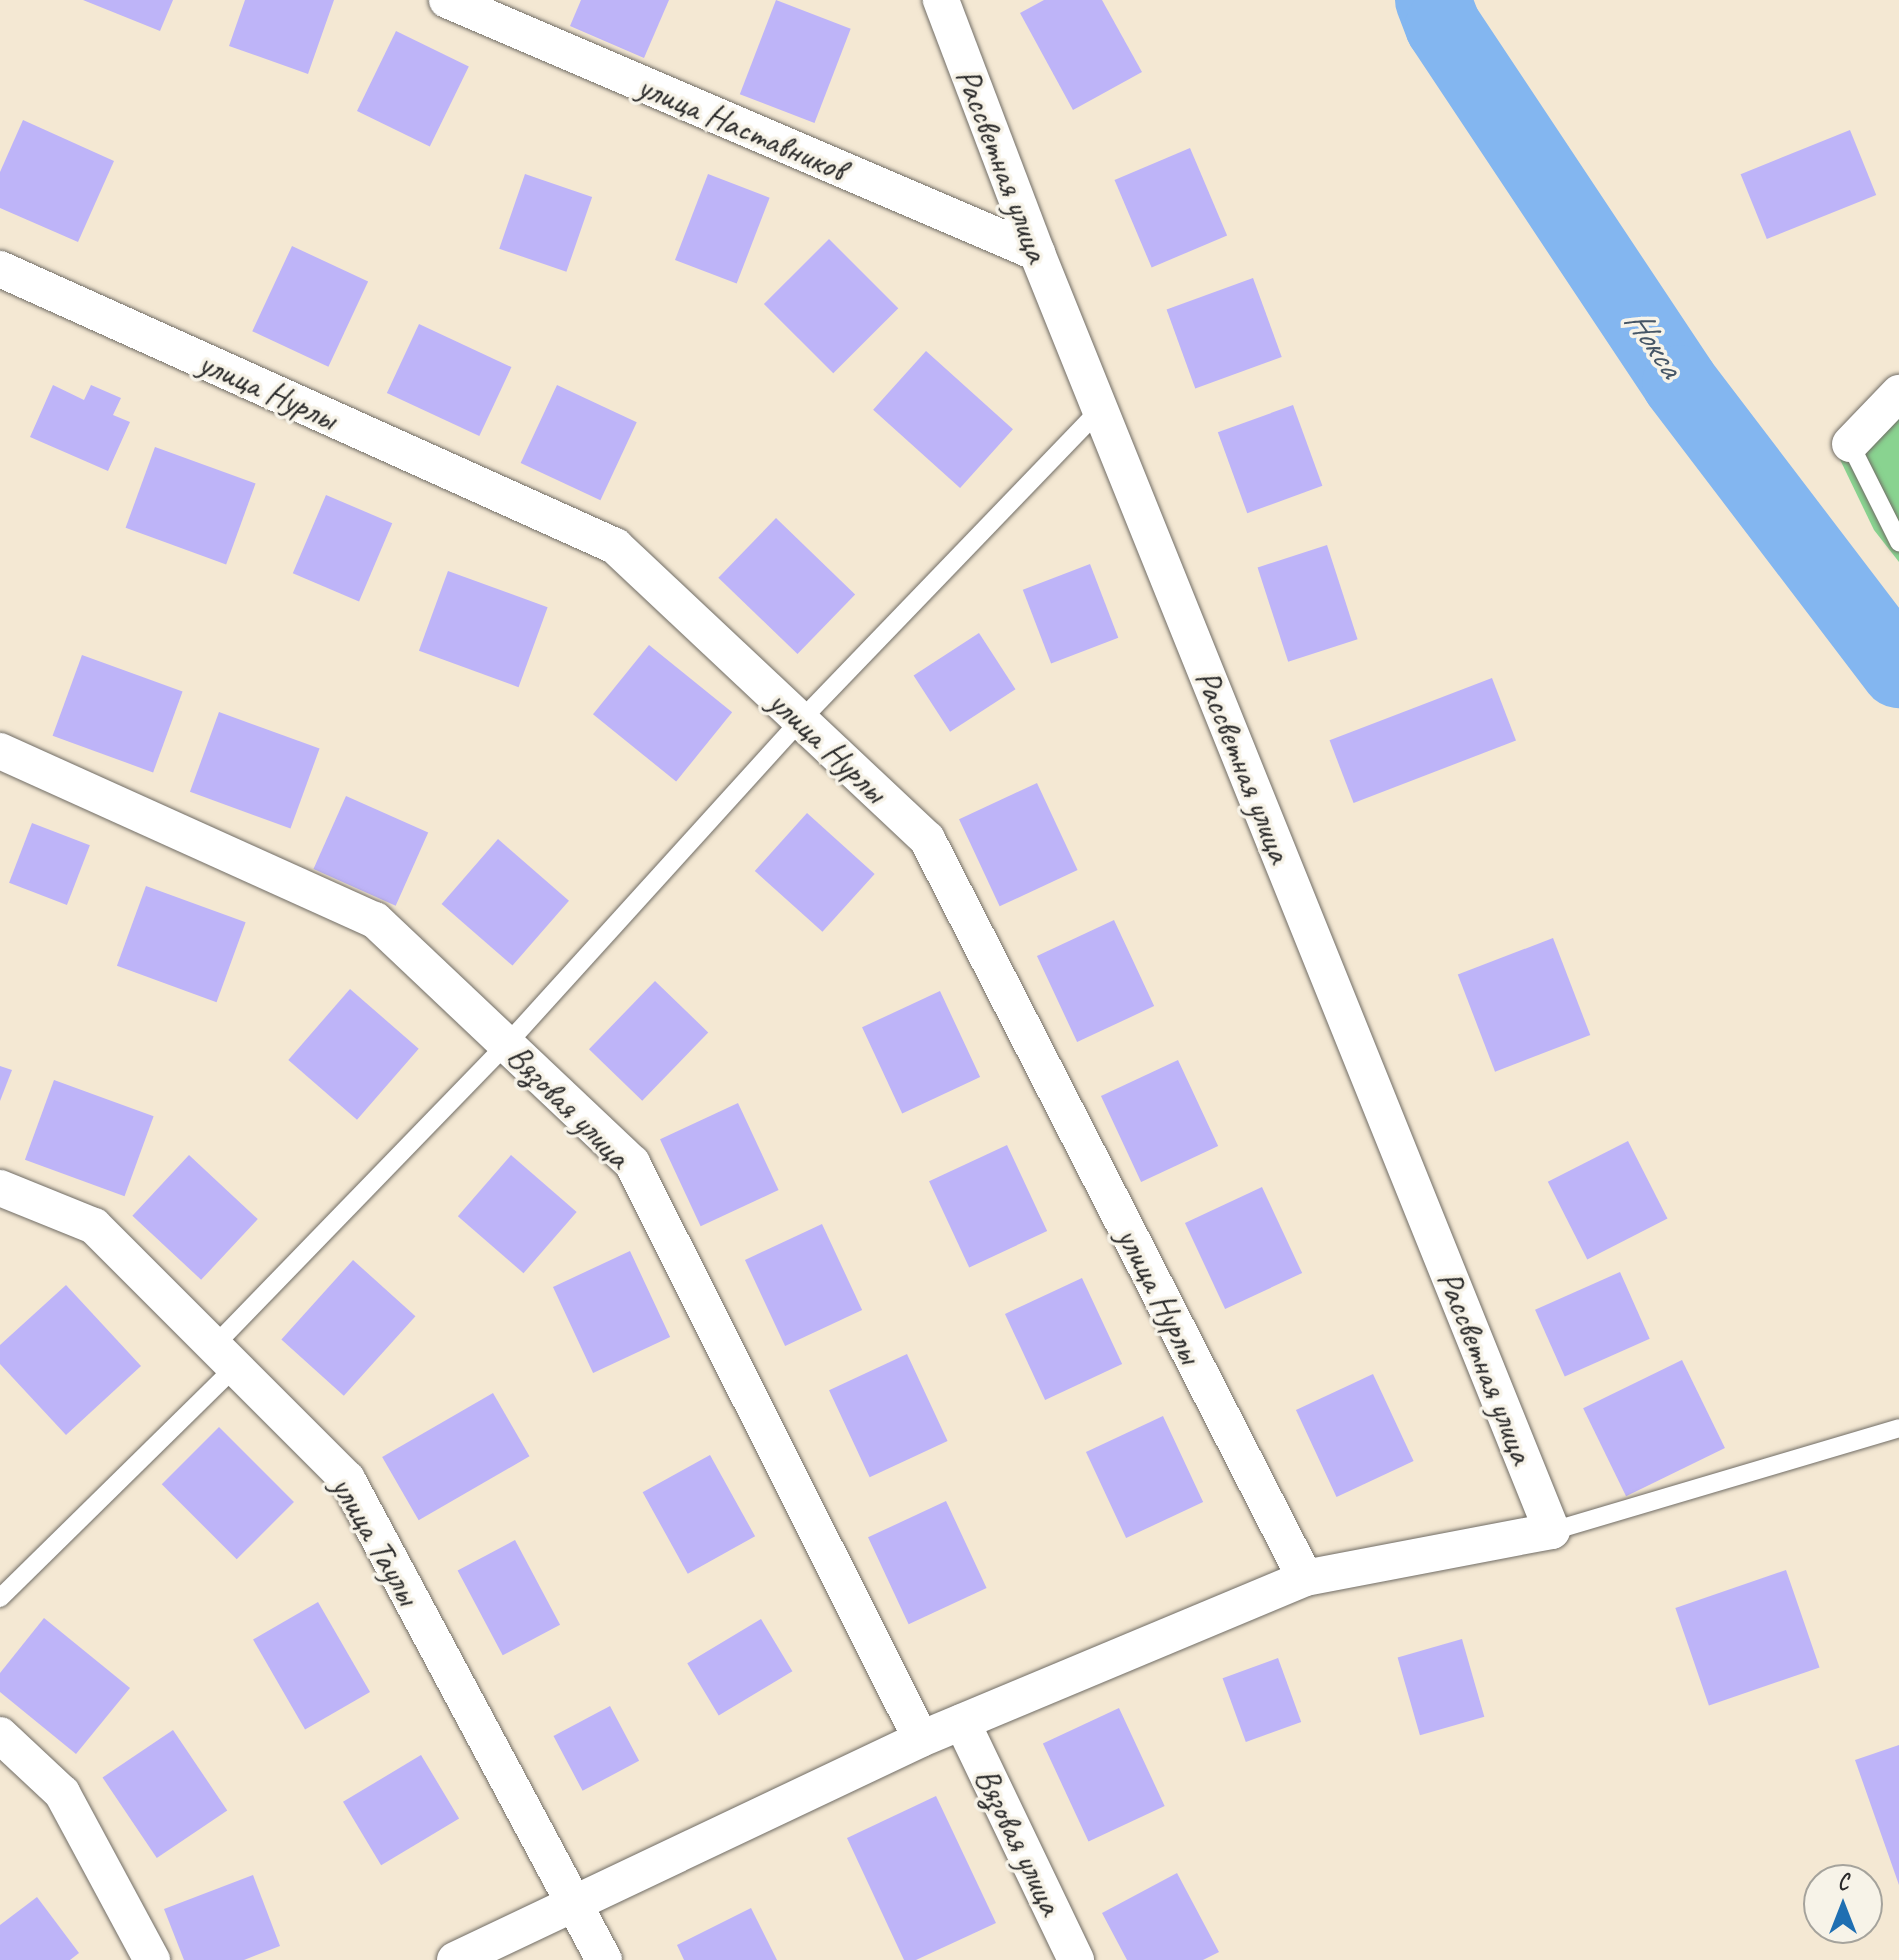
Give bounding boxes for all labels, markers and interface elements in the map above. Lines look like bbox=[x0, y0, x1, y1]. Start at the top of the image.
street label: Рассветная улица bbox=[947, 62, 1059, 268]
street label: улица Наставников bbox=[630, 64, 854, 190]
water label: Нокса bbox=[1616, 301, 1692, 385]
street label: улица Нурлы bbox=[194, 342, 342, 438]
street label: Рассветная улица bbox=[1187, 663, 1301, 869]
street label: улица Нурлы bbox=[761, 682, 895, 810]
street label: Вязовая улица bbox=[498, 1035, 640, 1177]
street label: улица Нурлы bbox=[1109, 1221, 1211, 1369]
street label: Рассветная улица bbox=[1429, 1264, 1543, 1470]
street label: улица Таулы bbox=[323, 1468, 429, 1612]
street label: Вязовая улица bbox=[966, 1760, 1072, 1922]
north arrow bbox=[1803, 1864, 1883, 1944]
text: С bbox=[1838, 1868, 1848, 1896]

